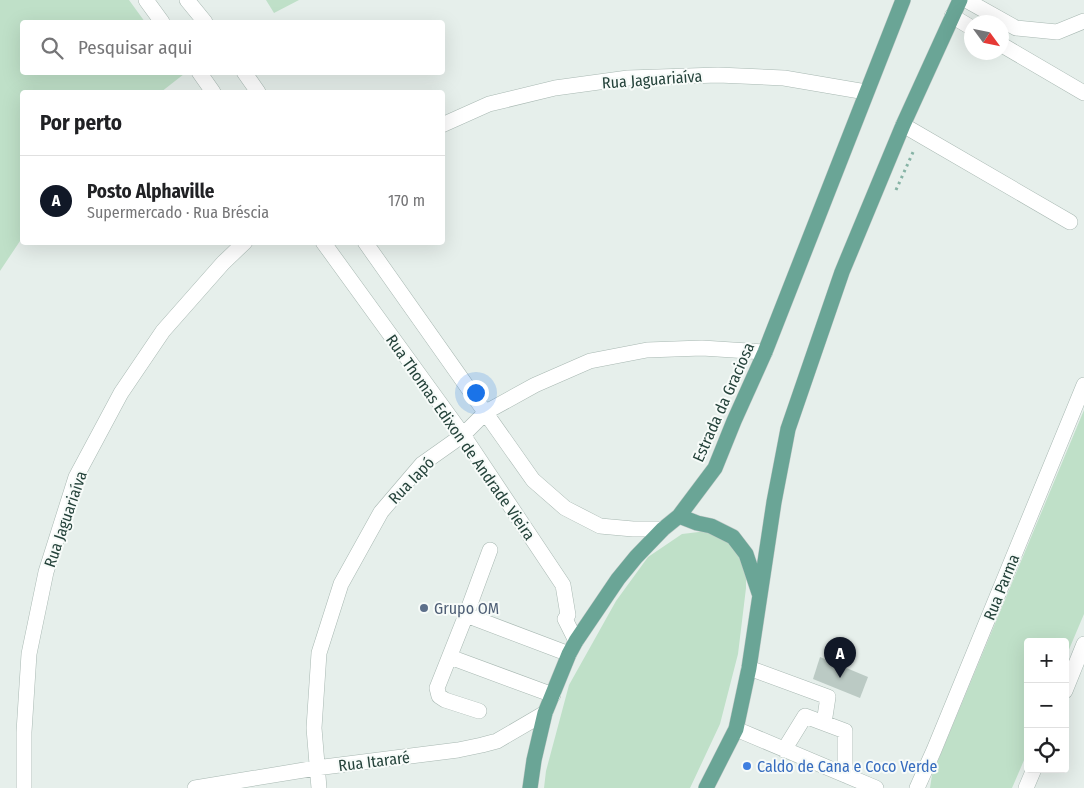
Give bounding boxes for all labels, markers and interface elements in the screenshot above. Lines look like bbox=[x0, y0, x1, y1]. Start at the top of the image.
north arrow bbox=[964, 15, 1009, 60]
search box bbox=[20, 20, 445, 75]
icon: search bbox=[38, 34, 66, 62]
text: Pesquisar aqui bbox=[78, 36, 192, 59]
street label: Rua Jaguariaíva bbox=[601, 67, 703, 92]
text: Por perto bbox=[40, 110, 122, 136]
text: Posto Alphaville bbox=[87, 180, 214, 203]
text: A bbox=[52, 191, 60, 210]
text: 170 m bbox=[388, 191, 425, 210]
text: Supermercado · Rua Bréscia bbox=[87, 203, 269, 222]
street label: Rua Thomas Edixon de Andrade Vieira bbox=[382, 331, 539, 544]
street label: Estrada da Graciosa bbox=[689, 339, 758, 465]
your location bbox=[463, 380, 489, 406]
street label: Rua Iapó bbox=[385, 453, 438, 508]
street label: Rua Jaguariaíva bbox=[40, 468, 91, 570]
street label: Rua Parma bbox=[980, 551, 1023, 623]
place label: Grupo OM bbox=[434, 599, 499, 618]
marker: Grupo OM bbox=[418, 602, 430, 614]
pin: A bbox=[824, 637, 856, 678]
map controls bbox=[1024, 638, 1069, 773]
button: + bbox=[1024, 638, 1069, 683]
button: − bbox=[1024, 683, 1069, 728]
button: locate bbox=[1024, 728, 1069, 773]
street label: Rua Itararé bbox=[337, 748, 411, 775]
place label: Caldo de Cana e Coco Verde bbox=[757, 757, 938, 776]
marker: Caldo de Cana e Coco Verde bbox=[741, 760, 753, 772]

